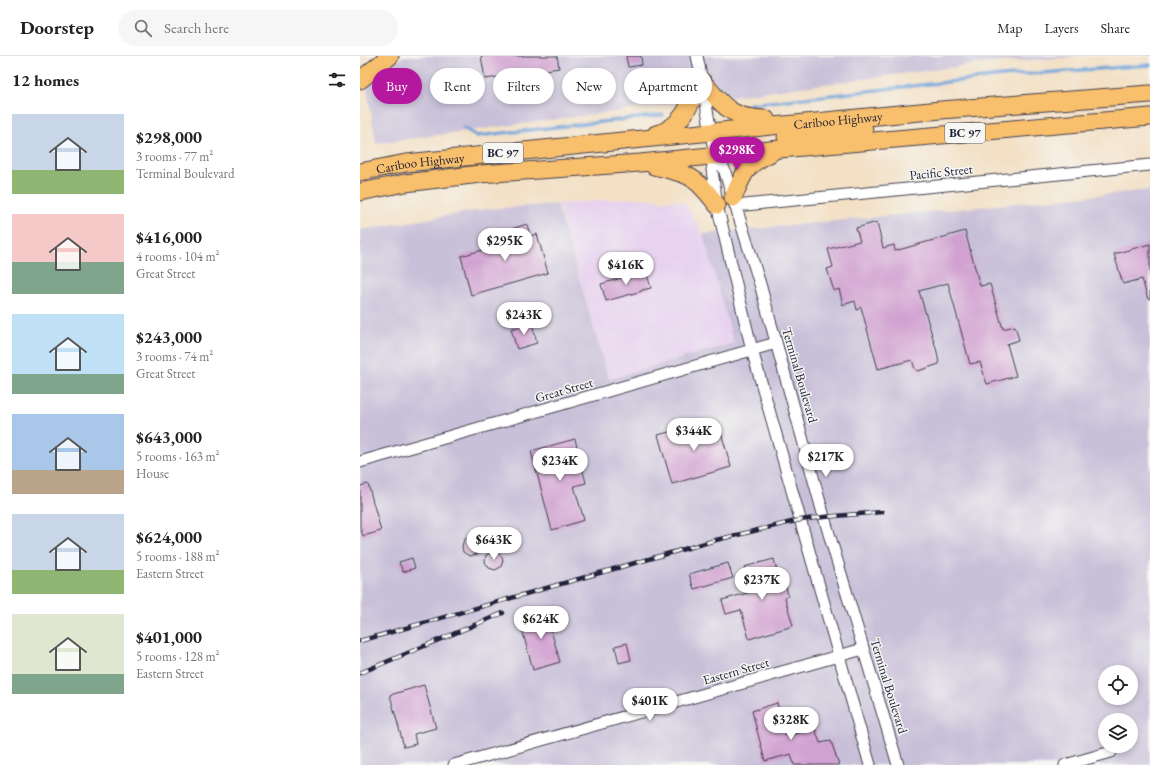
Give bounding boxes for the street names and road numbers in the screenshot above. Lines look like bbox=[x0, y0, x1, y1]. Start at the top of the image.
street label: Cariboo Highway bbox=[793, 107, 884, 133]
road number: BC 97 bbox=[945, 123, 985, 143]
road number: BC 97 bbox=[483, 143, 523, 163]
street label: Cariboo Highway bbox=[374, 149, 466, 177]
street label: Pacific Street bbox=[909, 160, 973, 184]
street label: Terminal Boulevard bbox=[778, 325, 822, 425]
street label: Great Street bbox=[533, 374, 595, 406]
street label: Terminal Boulevard bbox=[866, 636, 912, 736]
street label: Eastern Street bbox=[701, 653, 771, 689]

